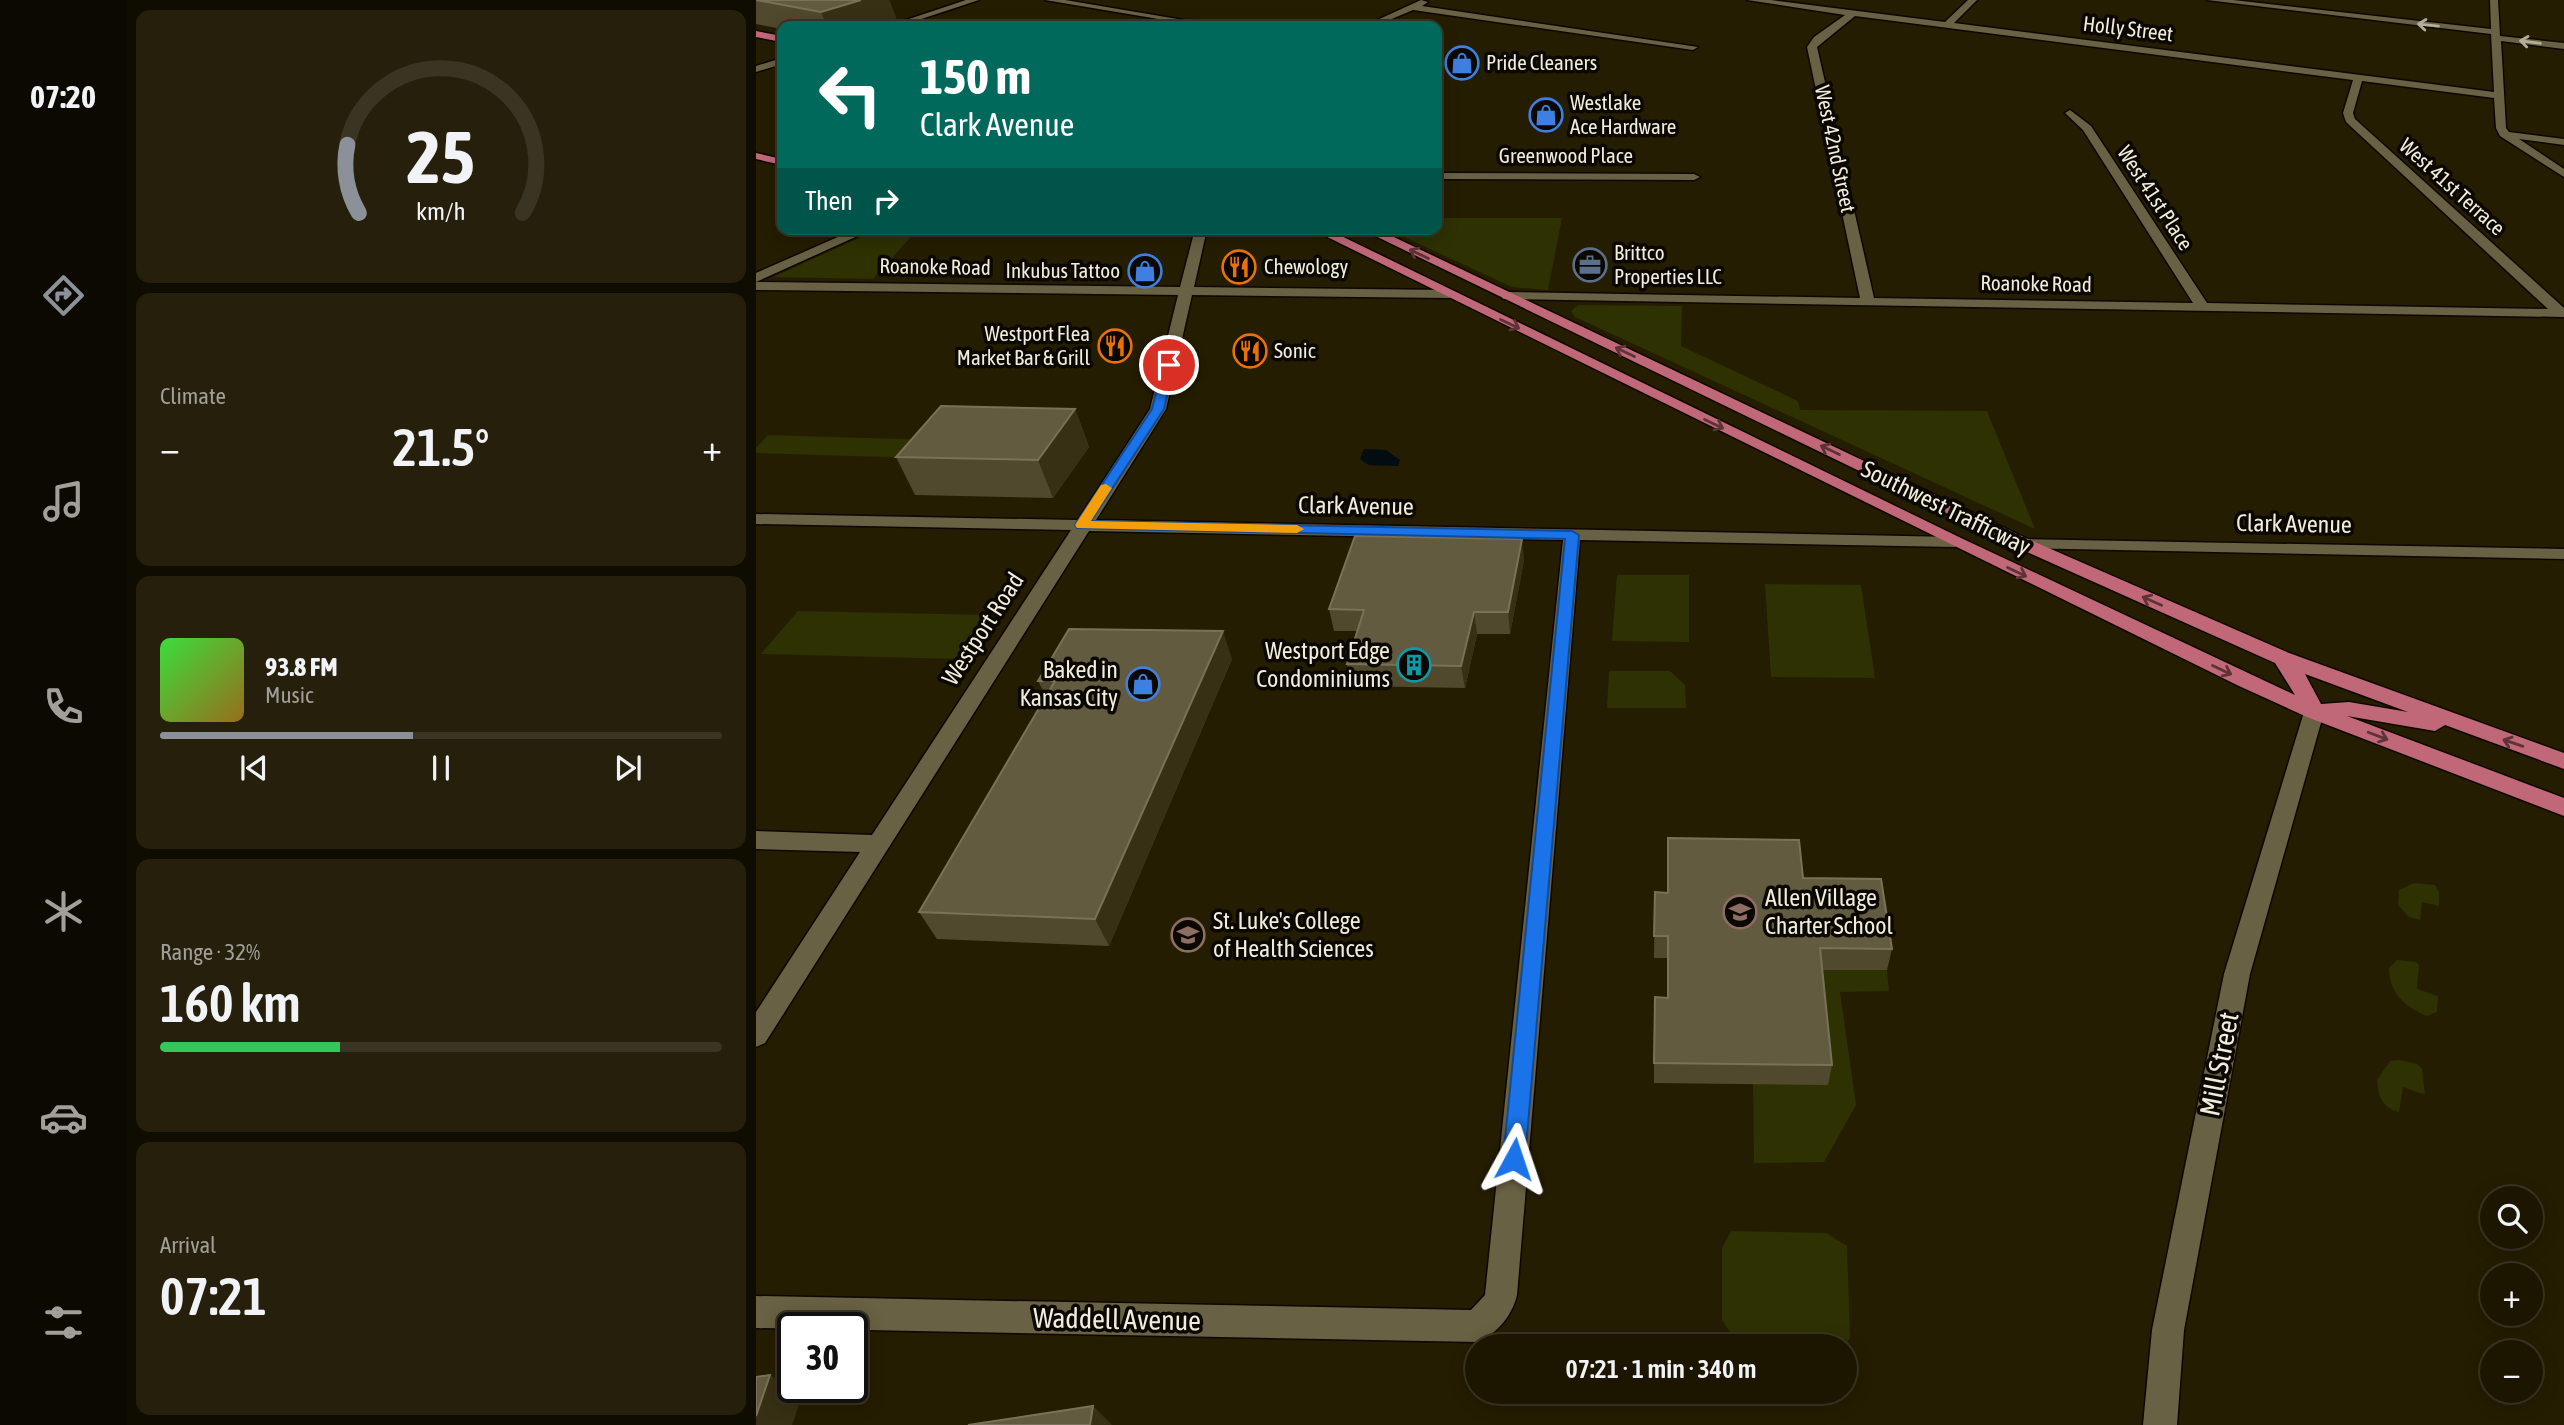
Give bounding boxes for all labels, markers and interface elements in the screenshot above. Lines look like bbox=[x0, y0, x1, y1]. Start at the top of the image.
street label: Holly Street bbox=[2082, 11, 2175, 45]
one-way arrow bbox=[2417, 18, 2440, 31]
one-way arrow bbox=[2519, 36, 2542, 49]
shop icon: Pride Cleaners bbox=[1443, 44, 1481, 82]
text: 150 m bbox=[920, 48, 1031, 104]
icon: left bbox=[805, 49, 896, 140]
place label: Pride Cleaners bbox=[1486, 50, 1597, 74]
text: 07:20 bbox=[30, 78, 96, 115]
street label: West 42nd Street bbox=[1811, 83, 1861, 215]
place label: Westlake Ace Hardware bbox=[1570, 90, 1676, 138]
shop icon: Westlake Ace Hardware bbox=[1527, 96, 1565, 134]
text: Clark Avenue bbox=[920, 106, 1074, 143]
text: 25 bbox=[407, 115, 475, 198]
street label: West 41st Terrace bbox=[2395, 133, 2510, 240]
street label: West 41st Place bbox=[2113, 141, 2198, 254]
street label: Greenwood Place bbox=[1499, 143, 1633, 167]
icon: right bbox=[867, 182, 905, 220]
text: Then bbox=[805, 186, 853, 216]
text: km/h bbox=[416, 196, 466, 224]
place label: Brittco Properties LLC bbox=[1614, 240, 1722, 288]
office icon: Brittco Properties LLC bbox=[1571, 246, 1609, 284]
one-way arrow bbox=[1409, 247, 1430, 260]
restaurant icon: Chewology bbox=[1220, 248, 1258, 286]
shop icon: Inkubus Tattoo bbox=[1126, 252, 1164, 290]
street label: Roanoke Road bbox=[879, 253, 991, 279]
place label: Chewology bbox=[1264, 254, 1348, 278]
place label: Inkubus Tattoo bbox=[1006, 258, 1120, 282]
street label: Roanoke Road bbox=[1980, 270, 2092, 296]
icon: directions bbox=[39, 271, 88, 320]
one-way arrow bbox=[1499, 317, 1520, 331]
place label: Westport Flea Market Bar & Grill bbox=[957, 321, 1090, 369]
restaurant icon: Westport Flea Market Bar & Grill bbox=[1096, 327, 1134, 365]
restaurant icon: Sonic bbox=[1231, 332, 1269, 370]
pin bbox=[1139, 335, 1199, 395]
place label: Sonic bbox=[1274, 338, 1316, 362]
one-way arrow bbox=[1615, 344, 1636, 358]
icon: arrive bbox=[1150, 346, 1188, 384]
text: Climate bbox=[160, 383, 226, 409]
text: 21.5° bbox=[393, 417, 489, 477]
one-way arrow bbox=[1703, 418, 1724, 431]
text: − bbox=[160, 426, 180, 469]
text: + bbox=[702, 426, 722, 469]
one-way arrow bbox=[1820, 443, 1841, 457]
street label: Southwest Trafficway bbox=[1857, 455, 2035, 560]
icon: music bbox=[39, 477, 88, 526]
street label: Clark Avenue bbox=[1298, 491, 1414, 520]
street label: Clark Avenue bbox=[2236, 509, 2352, 538]
one-way arrow bbox=[2006, 565, 2027, 579]
street label: Westport Road bbox=[936, 567, 1029, 690]
one-way arrow bbox=[2142, 594, 2163, 607]
place label: Westport Edge Condominiums bbox=[1256, 637, 1390, 692]
building icon: Westport Edge Condominiums bbox=[1395, 646, 1433, 684]
text: 93.8 FM bbox=[265, 652, 338, 682]
place label: Baked in Kansas City bbox=[1019, 656, 1118, 711]
one-way arrow bbox=[2211, 663, 2232, 677]
shop icon: Baked in Kansas City bbox=[1124, 665, 1162, 703]
icon: phone bbox=[39, 682, 88, 731]
text: Music bbox=[265, 682, 313, 708]
one-way arrow bbox=[2367, 731, 2388, 743]
one-way arrow bbox=[2502, 736, 2524, 749]
icon: previous bbox=[235, 749, 273, 787]
icon: pause bbox=[422, 749, 460, 787]
icon: next bbox=[609, 749, 647, 787]
place label: Allen Village Charter School bbox=[1765, 884, 1894, 939]
icon: climate bbox=[39, 887, 88, 936]
school or university icon: Allen Village Charter School bbox=[1721, 893, 1759, 931]
place label: St. Luke's College of Health Sciences bbox=[1213, 907, 1374, 962]
school or university icon: St. Luke's College of Health Sciences bbox=[1169, 916, 1207, 954]
text: Range · 32% bbox=[160, 939, 260, 965]
text: 160 km bbox=[160, 973, 301, 1033]
street label: Mill Street bbox=[2193, 1009, 2245, 1119]
icon: car bbox=[39, 1093, 88, 1142]
position arrow bbox=[1477, 1122, 1551, 1196]
map controls bbox=[2480, 1186, 2543, 1403]
button: search bbox=[2480, 1186, 2543, 1249]
text: Arrival bbox=[160, 1232, 216, 1258]
button: + bbox=[2480, 1263, 2543, 1326]
text: 07:21 bbox=[160, 1266, 267, 1326]
icon: filters bbox=[39, 1298, 88, 1347]
street label: Waddell Avenue bbox=[1033, 1302, 1201, 1336]
speed limit sign: 30 bbox=[777, 1312, 868, 1403]
button: − bbox=[2480, 1340, 2543, 1403]
text: 07:21 · 1 min · 340 m bbox=[1566, 1354, 1756, 1384]

